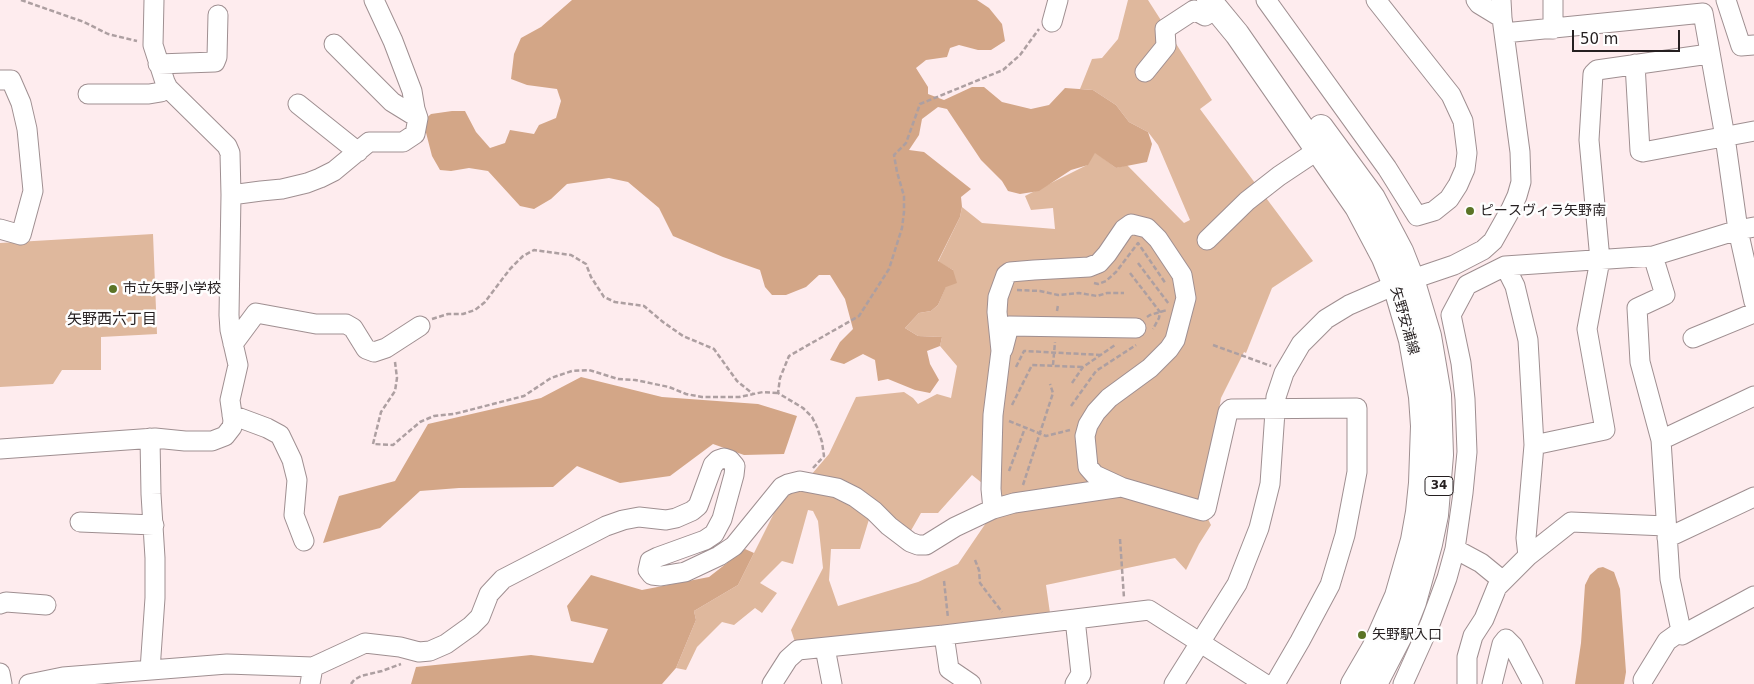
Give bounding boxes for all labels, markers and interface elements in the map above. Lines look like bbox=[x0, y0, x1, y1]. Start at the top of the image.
scale bar bbox=[1574, 20, 1682, 52]
text: 50 m bbox=[1580, 30, 1618, 48]
place label: ピースヴィラ矢野南 bbox=[1480, 203, 1606, 219]
marker: ピースヴィラ矢野南 bbox=[1464, 205, 1476, 217]
place label: 市立矢野小学校 bbox=[123, 281, 221, 297]
marker: 市立矢野小学校 bbox=[107, 283, 119, 295]
street label: 矢野安浦線 bbox=[1386, 285, 1422, 357]
district label: 矢野西六丁目 bbox=[67, 311, 157, 329]
road number: 34 bbox=[1425, 476, 1453, 496]
place label: 矢野駅入口 bbox=[1372, 627, 1442, 643]
marker: 矢野駅入口 bbox=[1356, 629, 1368, 641]

